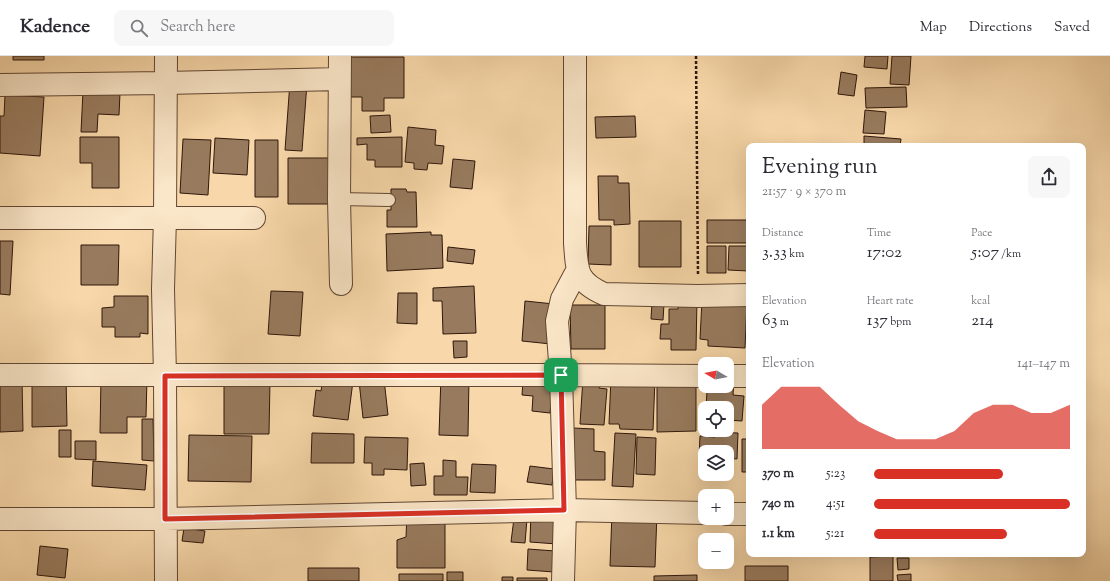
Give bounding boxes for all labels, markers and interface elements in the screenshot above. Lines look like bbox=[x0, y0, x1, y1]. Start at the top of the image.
search box bbox=[114, 10, 394, 46]
text: Kadence bbox=[20, 14, 90, 41]
icon: search bbox=[128, 17, 150, 39]
text: Search here bbox=[160, 17, 235, 38]
text: Map bbox=[920, 18, 947, 38]
text: Directions bbox=[969, 18, 1032, 38]
text: Saved bbox=[1054, 18, 1090, 38]
text: Evening run bbox=[762, 152, 878, 184]
button: share bbox=[1028, 156, 1070, 198]
text: 21:57 · 9 × 370 m bbox=[762, 183, 846, 201]
text: Distance bbox=[762, 225, 803, 241]
text: Time bbox=[867, 225, 891, 241]
text: Pace bbox=[971, 225, 992, 241]
text: 3.33 bbox=[762, 241, 787, 265]
text: 17:02 bbox=[867, 241, 902, 265]
text: 5:07 bbox=[971, 241, 999, 265]
text: km bbox=[787, 246, 804, 262]
text: /km bbox=[999, 246, 1021, 262]
text: Elevation bbox=[762, 293, 807, 309]
text: Heart rate bbox=[867, 293, 914, 309]
text: kcal bbox=[971, 293, 990, 309]
text: 63 bbox=[762, 309, 777, 333]
text: 137 bbox=[867, 309, 888, 333]
text: 214 bbox=[971, 309, 994, 333]
text: m bbox=[777, 314, 789, 330]
text: bpm bbox=[888, 314, 911, 330]
text: Elevation bbox=[762, 355, 815, 373]
text: 141–147 m bbox=[1017, 355, 1070, 373]
north arrow bbox=[698, 357, 734, 393]
map controls bbox=[698, 357, 734, 569]
pin bbox=[544, 358, 578, 392]
icon: arrive bbox=[550, 364, 572, 386]
button: locate bbox=[698, 401, 734, 437]
button: layers bbox=[698, 445, 734, 481]
text: 370 m bbox=[762, 465, 794, 483]
text: 5:23 bbox=[826, 465, 845, 483]
button: + bbox=[698, 489, 734, 525]
text: 740 m bbox=[762, 495, 794, 513]
text: 4:51 bbox=[826, 495, 845, 513]
text: 1.1 km bbox=[762, 525, 795, 543]
text: 5:21 bbox=[826, 525, 844, 543]
button: − bbox=[698, 533, 734, 569]

